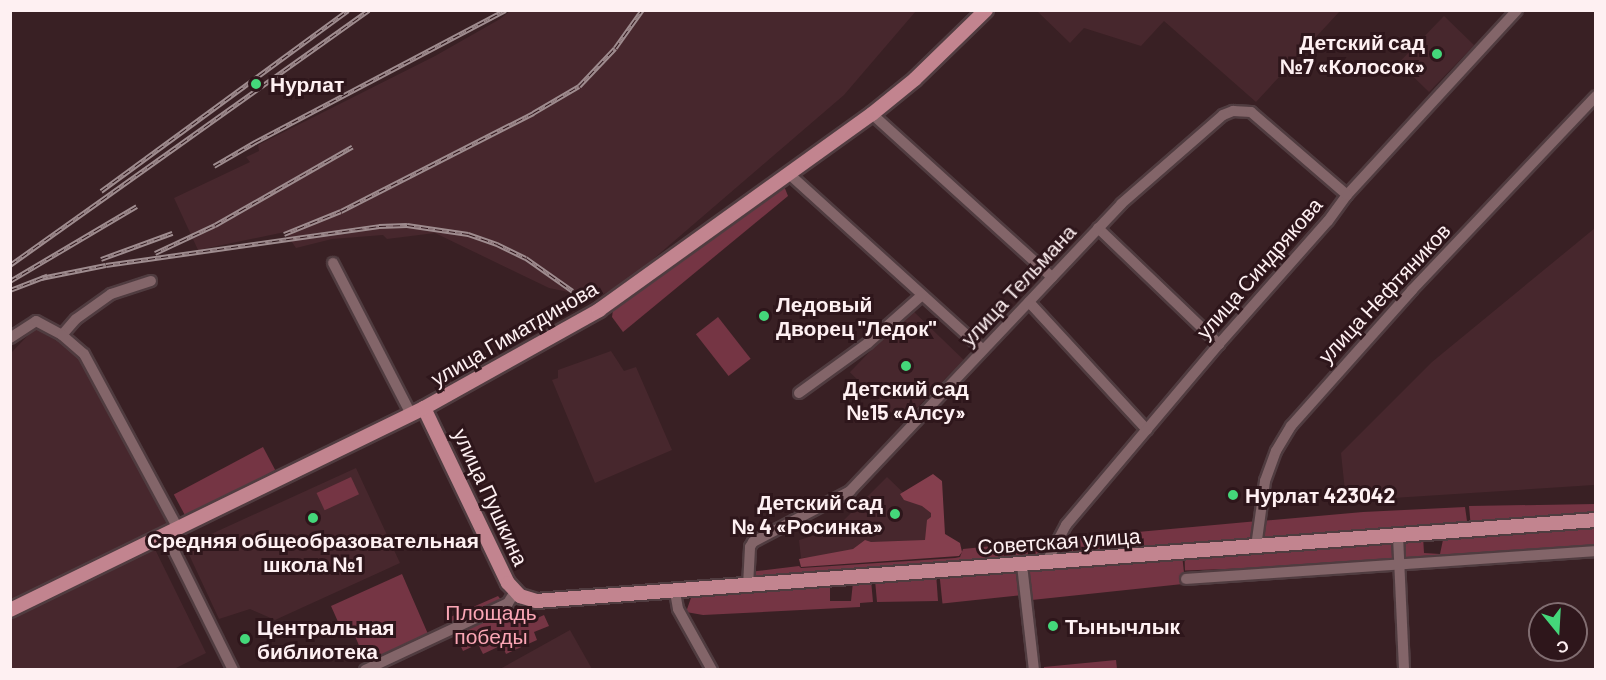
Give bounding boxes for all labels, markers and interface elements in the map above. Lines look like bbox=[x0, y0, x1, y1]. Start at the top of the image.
place label: Детский сад №7 «Колосок» bbox=[1280, 29, 1425, 79]
marker: Детский сад №7 «Колосок» bbox=[1430, 47, 1444, 61]
place label: Нурлат bbox=[270, 71, 344, 97]
marker: Нурлат bbox=[247, 75, 265, 93]
street label: улица Синдрякова bbox=[1191, 192, 1327, 344]
street label: улица Нефтяников bbox=[1313, 218, 1455, 368]
street label: улица Тельмана bbox=[955, 219, 1081, 351]
street label: улица Гиматдинова bbox=[426, 275, 602, 391]
place label: Ледовый Дворец "Ледок" bbox=[776, 291, 936, 341]
marker: Ледовый Дворец "Ледок" bbox=[757, 309, 771, 323]
marker: Детский сад №15 «Алсу» bbox=[899, 359, 913, 373]
place label: Детский сад №15 «Алсу» bbox=[843, 375, 969, 425]
street label: улица Пушкина bbox=[448, 424, 534, 570]
place label: Нурлат 423042 bbox=[1245, 482, 1395, 508]
marker: Нурлат 423042 bbox=[1226, 488, 1240, 502]
place label: Детский сад № 4 «Росинка» bbox=[732, 489, 883, 539]
marker: Детский сад № 4 «Росинка» bbox=[888, 507, 902, 521]
marker: Средняя общеобразовательная школа №1 bbox=[306, 511, 320, 525]
street label: Советская улица bbox=[977, 523, 1141, 559]
place label: Средняя общеобразовательная школа №1 bbox=[147, 527, 479, 577]
park label: Площадь победы bbox=[445, 599, 537, 649]
north arrow bbox=[1528, 602, 1588, 662]
place label: Тынычлык bbox=[1065, 613, 1180, 639]
place label: Центральная библиотека bbox=[257, 614, 395, 664]
marker: Тынычлык bbox=[1046, 619, 1060, 633]
marker: Центральная библиотека bbox=[238, 632, 252, 646]
text: С bbox=[1555, 637, 1572, 659]

